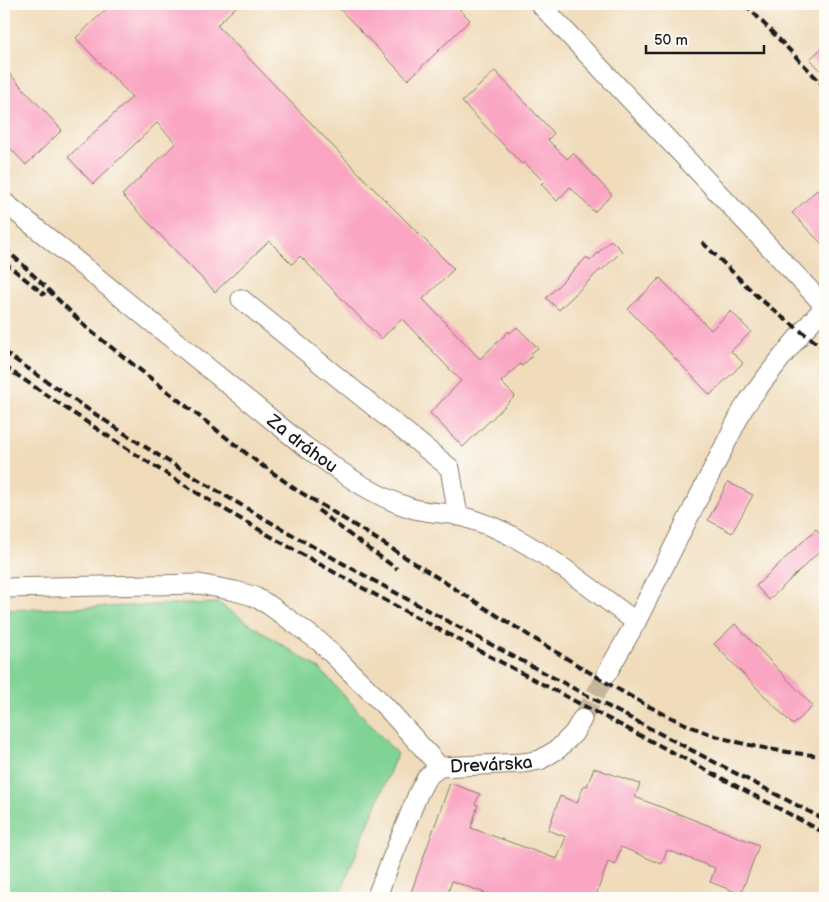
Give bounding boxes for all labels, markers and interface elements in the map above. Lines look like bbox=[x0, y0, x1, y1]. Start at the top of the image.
scale bar bbox=[646, 22, 764, 54]
text: 50 m bbox=[654, 31, 688, 50]
street label: Za dráhou bbox=[262, 410, 341, 477]
street label: Drevárska bbox=[449, 752, 534, 778]

